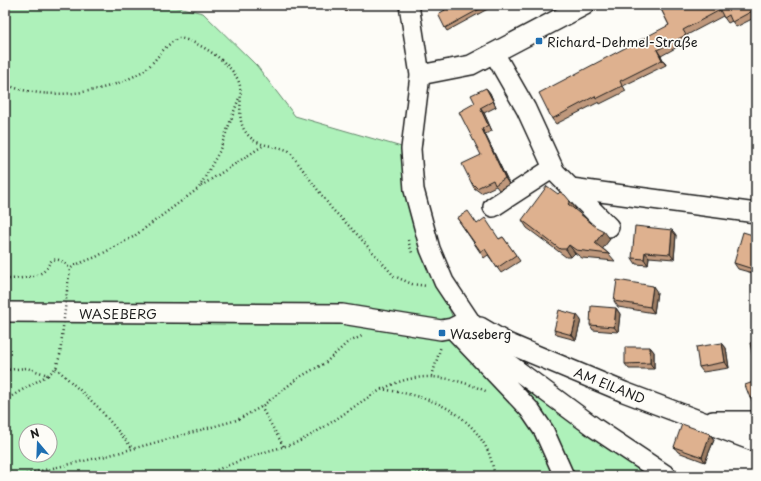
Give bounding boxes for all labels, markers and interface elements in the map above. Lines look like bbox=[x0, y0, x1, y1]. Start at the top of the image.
place label: Richard-Dehmel-Straße bbox=[547, 32, 698, 51]
marker: Richard-Dehmel-Straße bbox=[534, 36, 544, 46]
street label: WASEBERG bbox=[79, 304, 157, 323]
place label: Waseberg bbox=[450, 324, 511, 343]
marker: Waseberg bbox=[437, 328, 447, 338]
street label: AM EILAND bbox=[572, 362, 648, 408]
north arrow bbox=[18, 423, 58, 463]
text: N bbox=[28, 424, 42, 443]

